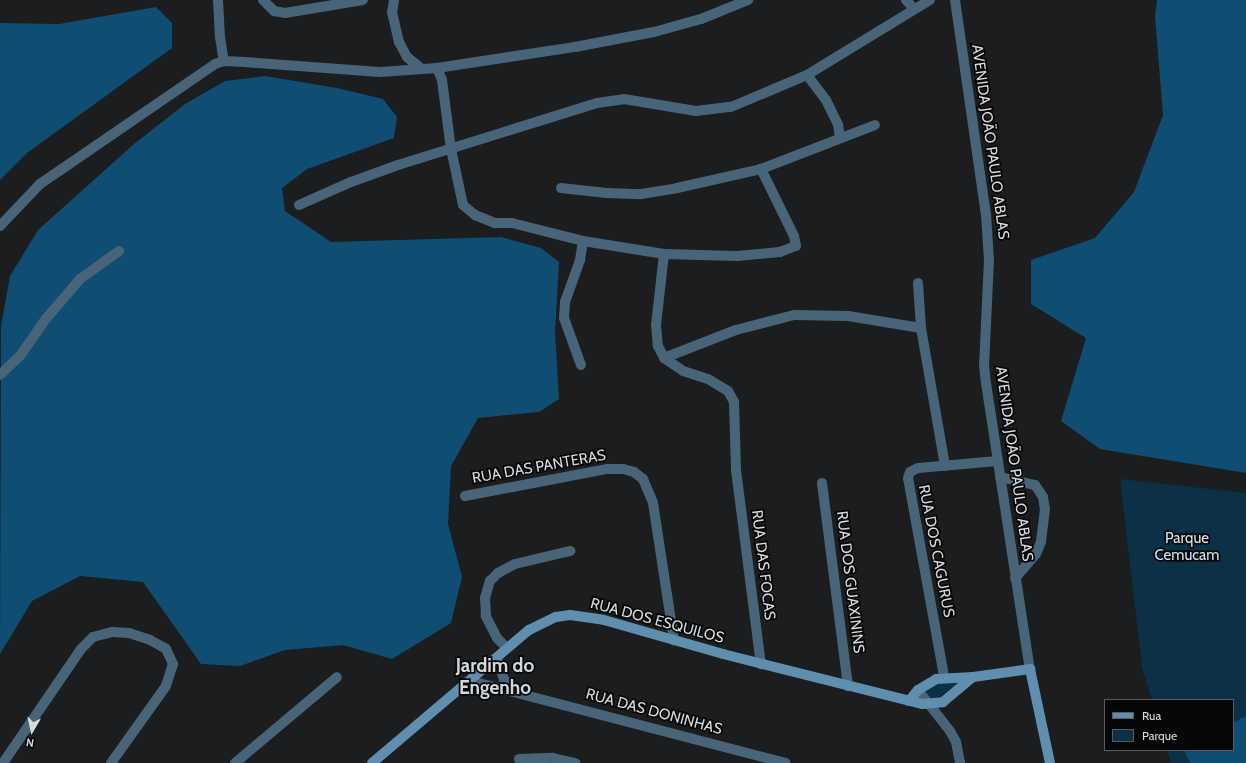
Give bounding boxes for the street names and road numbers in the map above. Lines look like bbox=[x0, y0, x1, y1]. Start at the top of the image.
street label: AVENIDA JOÃO PAULO ABLAS bbox=[967, 43, 1013, 241]
street label: AVENIDA JOÃO PAULO ABLAS bbox=[991, 365, 1037, 563]
street label: RUA DAS PANTERAS bbox=[471, 446, 607, 488]
street label: RUA DOS CAGURUS bbox=[914, 483, 958, 619]
street label: RUA DAS FOCAS bbox=[747, 509, 779, 621]
street label: RUA DOS GUAXININS bbox=[832, 510, 868, 654]
street label: RUA DOS ESQUILOS bbox=[588, 594, 726, 648]
street label: RUA DAS DONINHAS bbox=[584, 685, 724, 739]

